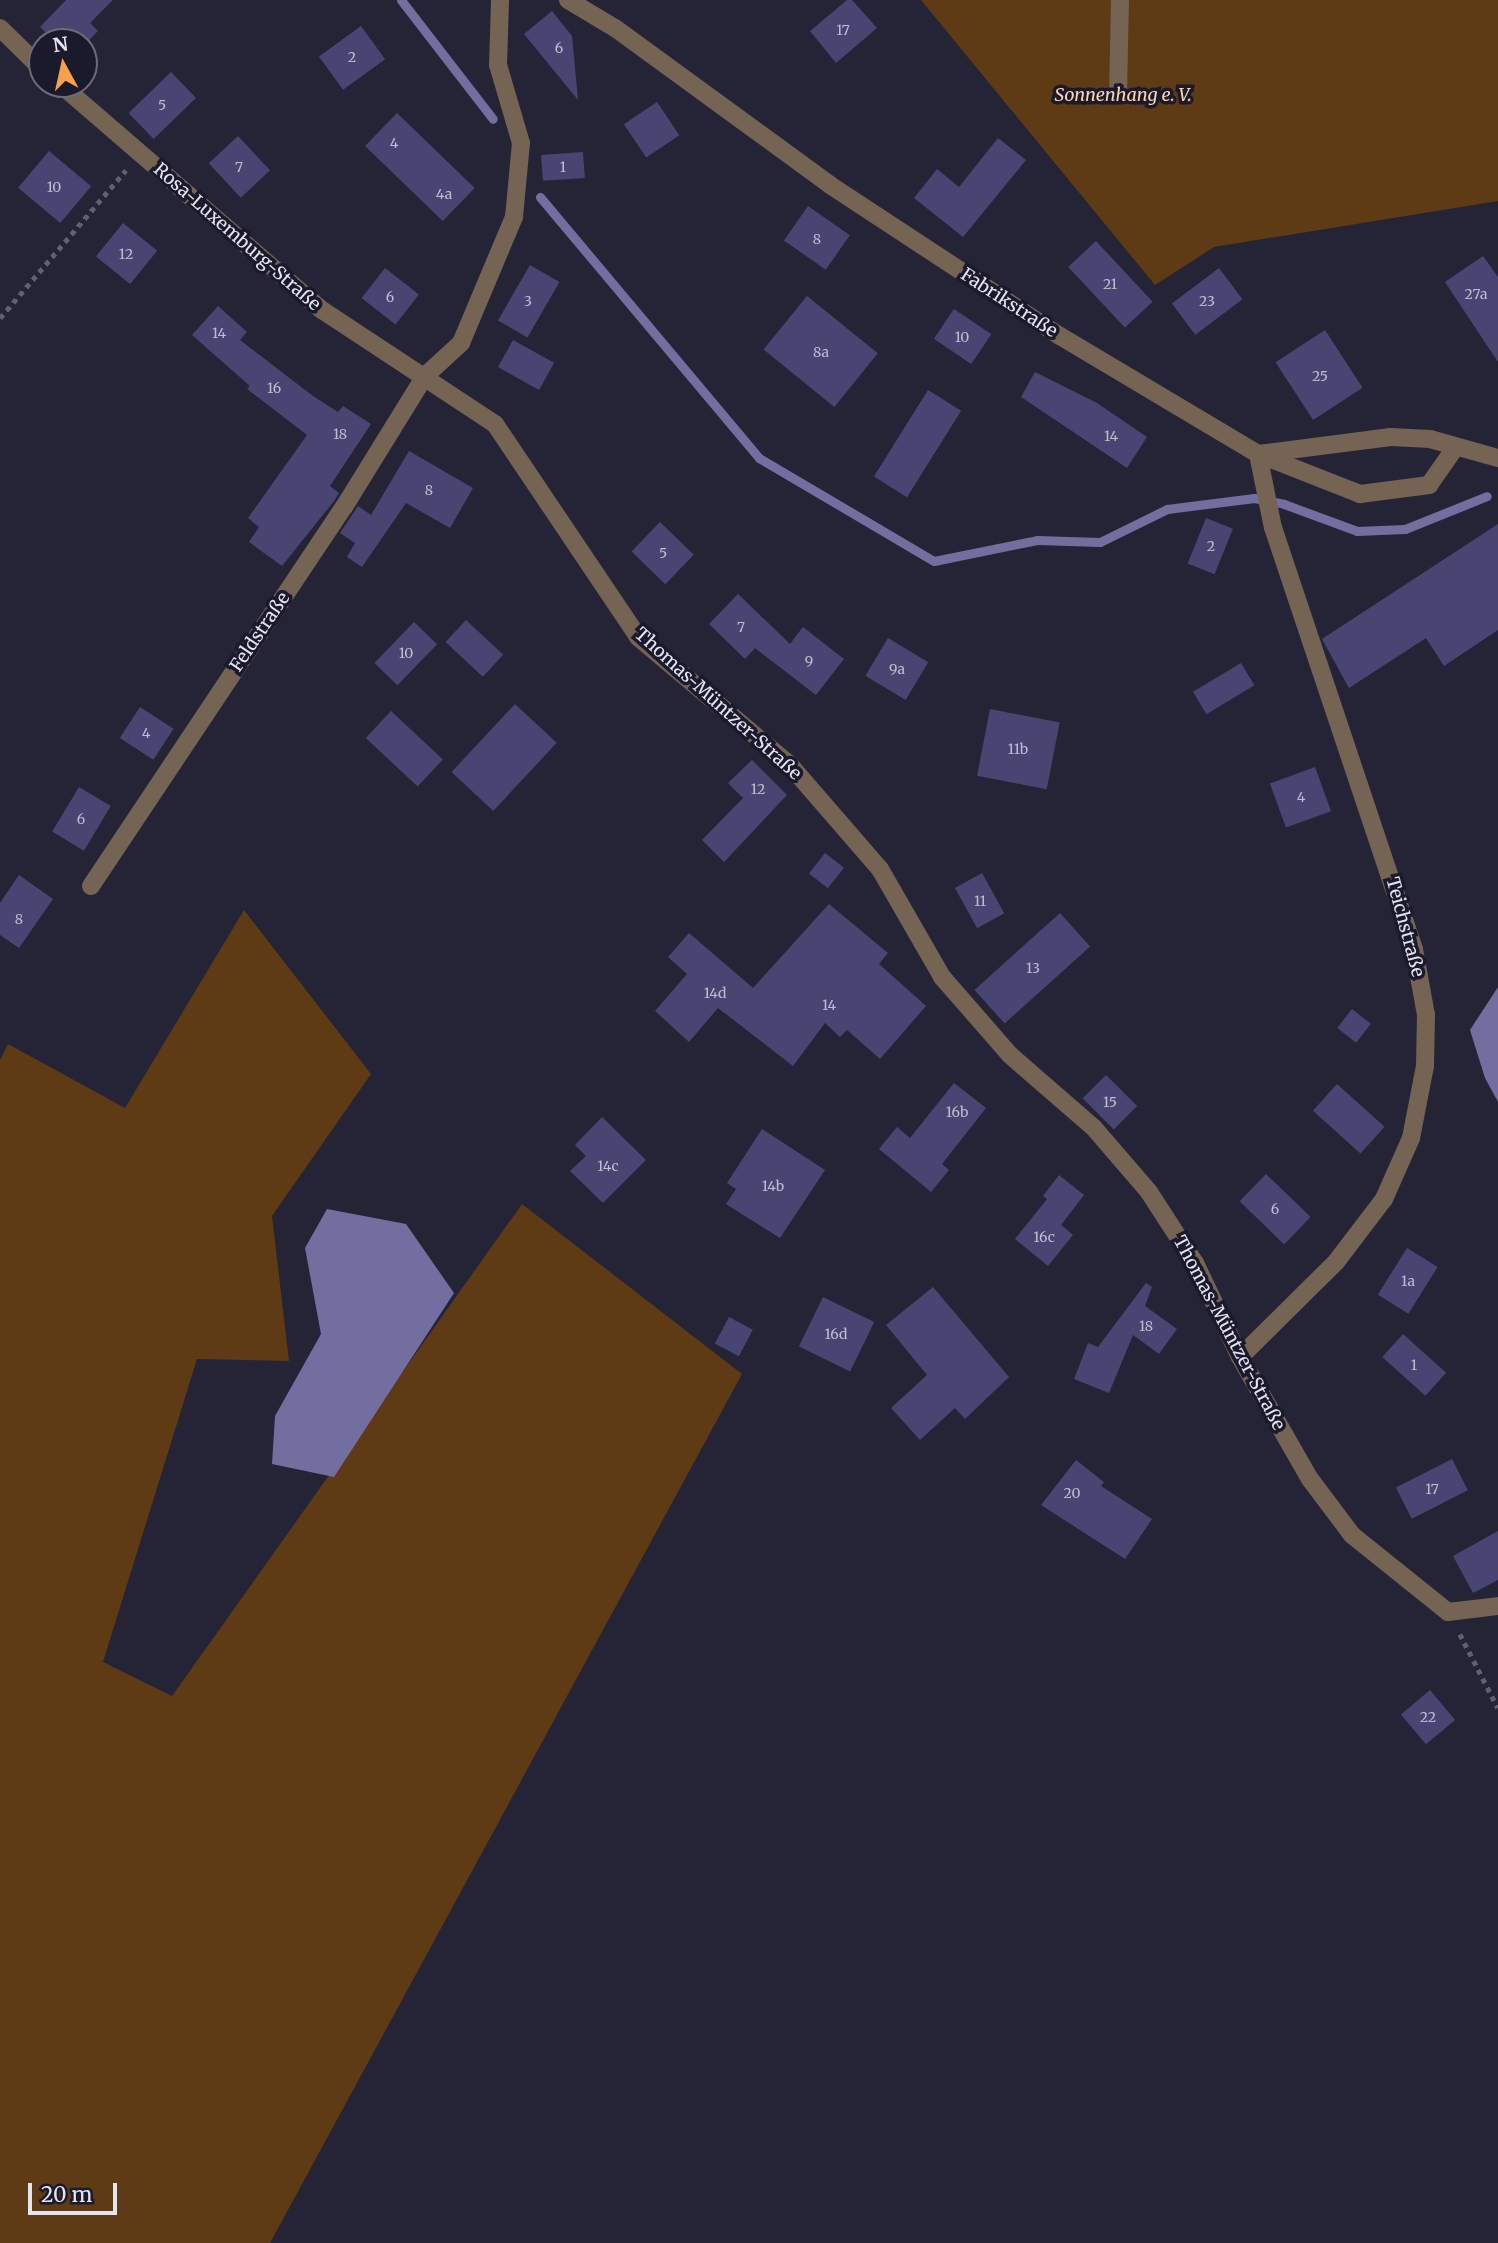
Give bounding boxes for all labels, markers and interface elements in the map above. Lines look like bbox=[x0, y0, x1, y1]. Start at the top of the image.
house number: 17 bbox=[836, 22, 850, 38]
north arrow bbox=[28, 28, 98, 98]
text: N bbox=[51, 31, 69, 57]
house number: 6 bbox=[555, 40, 563, 56]
house number: 2 bbox=[348, 49, 356, 65]
park label: Sonnenhang e. V. bbox=[1055, 84, 1191, 106]
house number: 5 bbox=[158, 97, 166, 113]
house number: 4 bbox=[390, 135, 398, 151]
street label: Rosa-Luxemburg-Straße bbox=[149, 159, 325, 315]
house number: 7 bbox=[235, 159, 243, 175]
house number: 1 bbox=[560, 159, 566, 175]
house number: 10 bbox=[47, 179, 61, 195]
house number: 4a bbox=[436, 186, 452, 202]
house number: 8 bbox=[813, 231, 821, 247]
house number: 12 bbox=[119, 246, 133, 262]
street label: Fabrikstraße bbox=[957, 264, 1061, 342]
house number: 21 bbox=[1103, 276, 1117, 292]
house number: 27a bbox=[1465, 286, 1487, 302]
house number: 6 bbox=[386, 289, 394, 305]
house number: 3 bbox=[524, 293, 532, 309]
house number: 23 bbox=[1199, 293, 1215, 309]
house number: 14 bbox=[212, 325, 226, 341]
house number: 10 bbox=[955, 329, 969, 345]
house number: 8a bbox=[813, 344, 829, 360]
house number: 25 bbox=[1312, 368, 1328, 384]
house number: 16 bbox=[267, 380, 281, 396]
house number: 18 bbox=[333, 426, 347, 442]
house number: 14 bbox=[1104, 428, 1118, 444]
house number: 8 bbox=[425, 482, 433, 498]
house number: 2 bbox=[1207, 538, 1215, 554]
house number: 5 bbox=[659, 545, 667, 561]
street label: Feldstraße bbox=[226, 588, 294, 676]
house number: 7 bbox=[737, 619, 745, 635]
street label: Thomas-Müntzer-Straße bbox=[630, 623, 806, 785]
house number: 10 bbox=[399, 645, 413, 661]
house number: 9 bbox=[805, 653, 813, 669]
house number: 9a bbox=[889, 661, 905, 677]
house number: 4 bbox=[142, 725, 150, 741]
house number: 11b bbox=[1008, 741, 1028, 757]
house number: 12 bbox=[751, 781, 765, 797]
house number: 4 bbox=[1297, 789, 1305, 805]
house number: 6 bbox=[77, 811, 85, 827]
street label: Teichstraße bbox=[1381, 875, 1429, 979]
house number: 11 bbox=[974, 893, 986, 909]
house number: 8 bbox=[15, 911, 23, 927]
house number: 13 bbox=[1026, 960, 1040, 976]
house number: 14d bbox=[704, 985, 726, 1001]
house number: 14 bbox=[822, 997, 836, 1013]
house number: 15 bbox=[1103, 1094, 1117, 1110]
house number: 16b bbox=[946, 1104, 968, 1120]
house number: 14c bbox=[597, 1158, 619, 1174]
house number: 14b bbox=[762, 1178, 784, 1194]
house number: 6 bbox=[1271, 1201, 1279, 1217]
house number: 16c bbox=[1033, 1229, 1055, 1245]
street label: Thomas-Müntzer-Straße bbox=[1169, 1232, 1289, 1434]
house number: 1a bbox=[1401, 1273, 1415, 1289]
house number: 18 bbox=[1139, 1318, 1153, 1334]
house number: 16d bbox=[825, 1326, 847, 1342]
house number: 1 bbox=[1411, 1357, 1417, 1373]
house number: 17 bbox=[1425, 1481, 1439, 1497]
house number: 20 bbox=[1063, 1485, 1081, 1501]
house number: 22 bbox=[1420, 1709, 1436, 1725]
scale bar bbox=[32, 2170, 121, 2214]
text: 20 m bbox=[41, 2181, 92, 2208]

